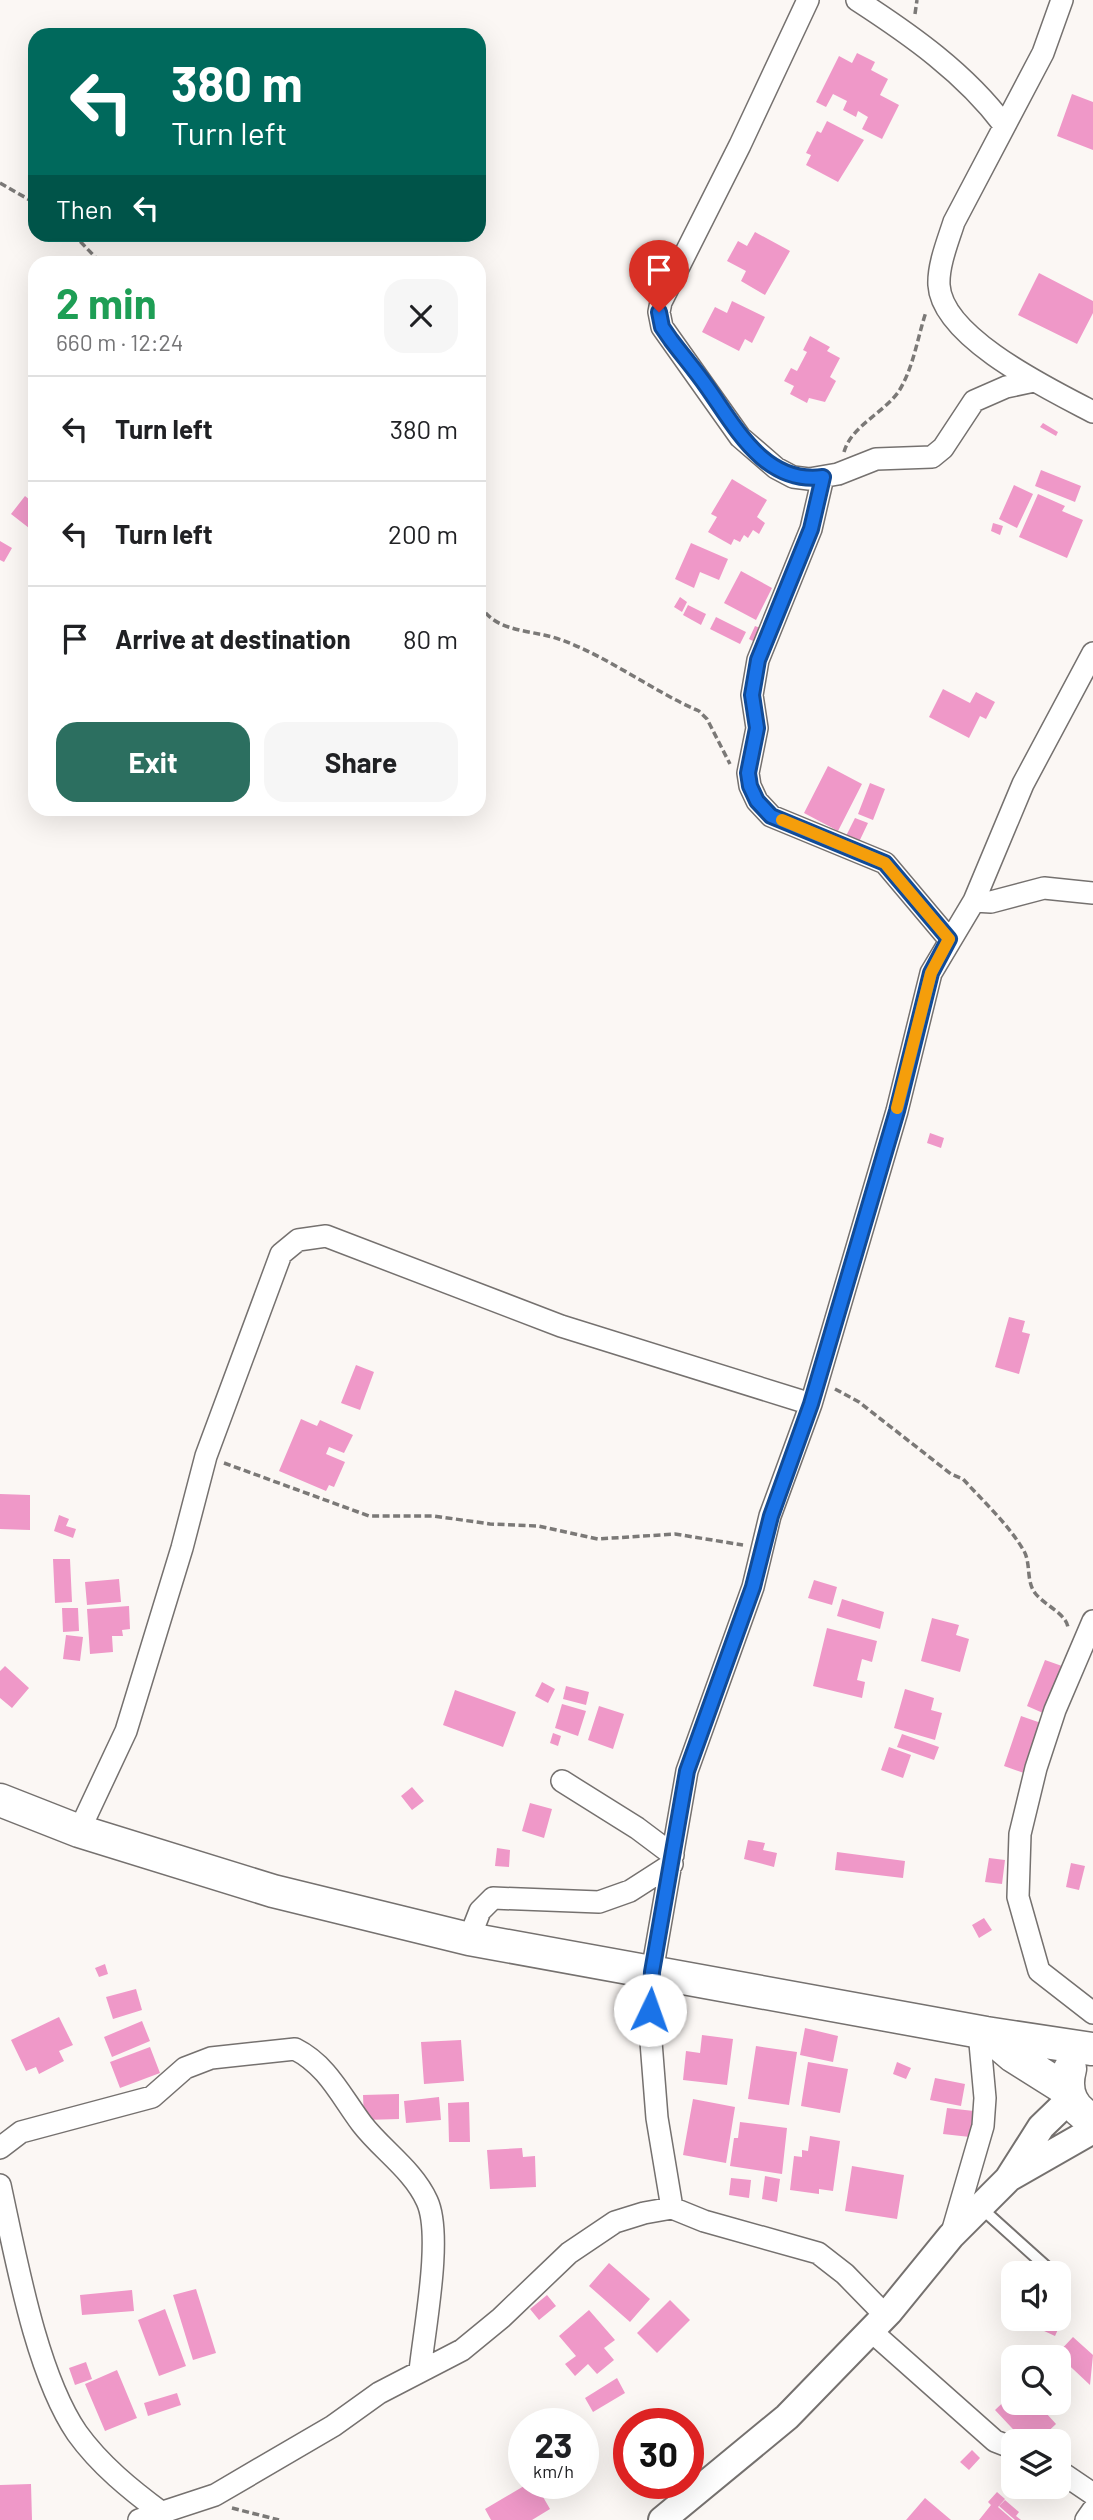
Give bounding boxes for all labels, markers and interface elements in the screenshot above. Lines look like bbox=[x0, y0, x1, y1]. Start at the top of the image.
text: 380 m bbox=[171, 53, 303, 112]
icon: left bbox=[56, 56, 147, 147]
text: Turn left bbox=[171, 113, 288, 151]
icon: left bbox=[127, 189, 165, 227]
text: Then bbox=[56, 193, 113, 224]
pin bbox=[629, 240, 689, 312]
icon: arrive bbox=[640, 251, 678, 289]
text: 2 min bbox=[56, 277, 157, 327]
button: close bbox=[384, 279, 458, 353]
text: 660 m · 12:24 bbox=[56, 328, 184, 356]
icon: left bbox=[56, 410, 94, 448]
text: Turn left bbox=[115, 413, 213, 444]
text: 380 m bbox=[390, 413, 458, 444]
icon: left bbox=[56, 515, 94, 553]
text: Turn left bbox=[115, 518, 213, 549]
text: 200 m bbox=[388, 518, 458, 549]
icon: arrive bbox=[56, 620, 94, 658]
text: Arrive at destination bbox=[115, 623, 351, 654]
text: 80 m bbox=[403, 623, 458, 654]
button: Exit bbox=[56, 722, 250, 802]
button: Share bbox=[264, 722, 458, 802]
position arrow bbox=[613, 1973, 687, 2047]
map controls bbox=[1001, 2261, 1071, 2499]
button: sound bbox=[1001, 2261, 1071, 2331]
button: search bbox=[1001, 2345, 1071, 2415]
speed limit sign: 30 bbox=[613, 2408, 704, 2499]
text: 23 bbox=[534, 2423, 573, 2465]
button: layers bbox=[1001, 2429, 1071, 2499]
text: km/h bbox=[533, 2460, 574, 2482]

